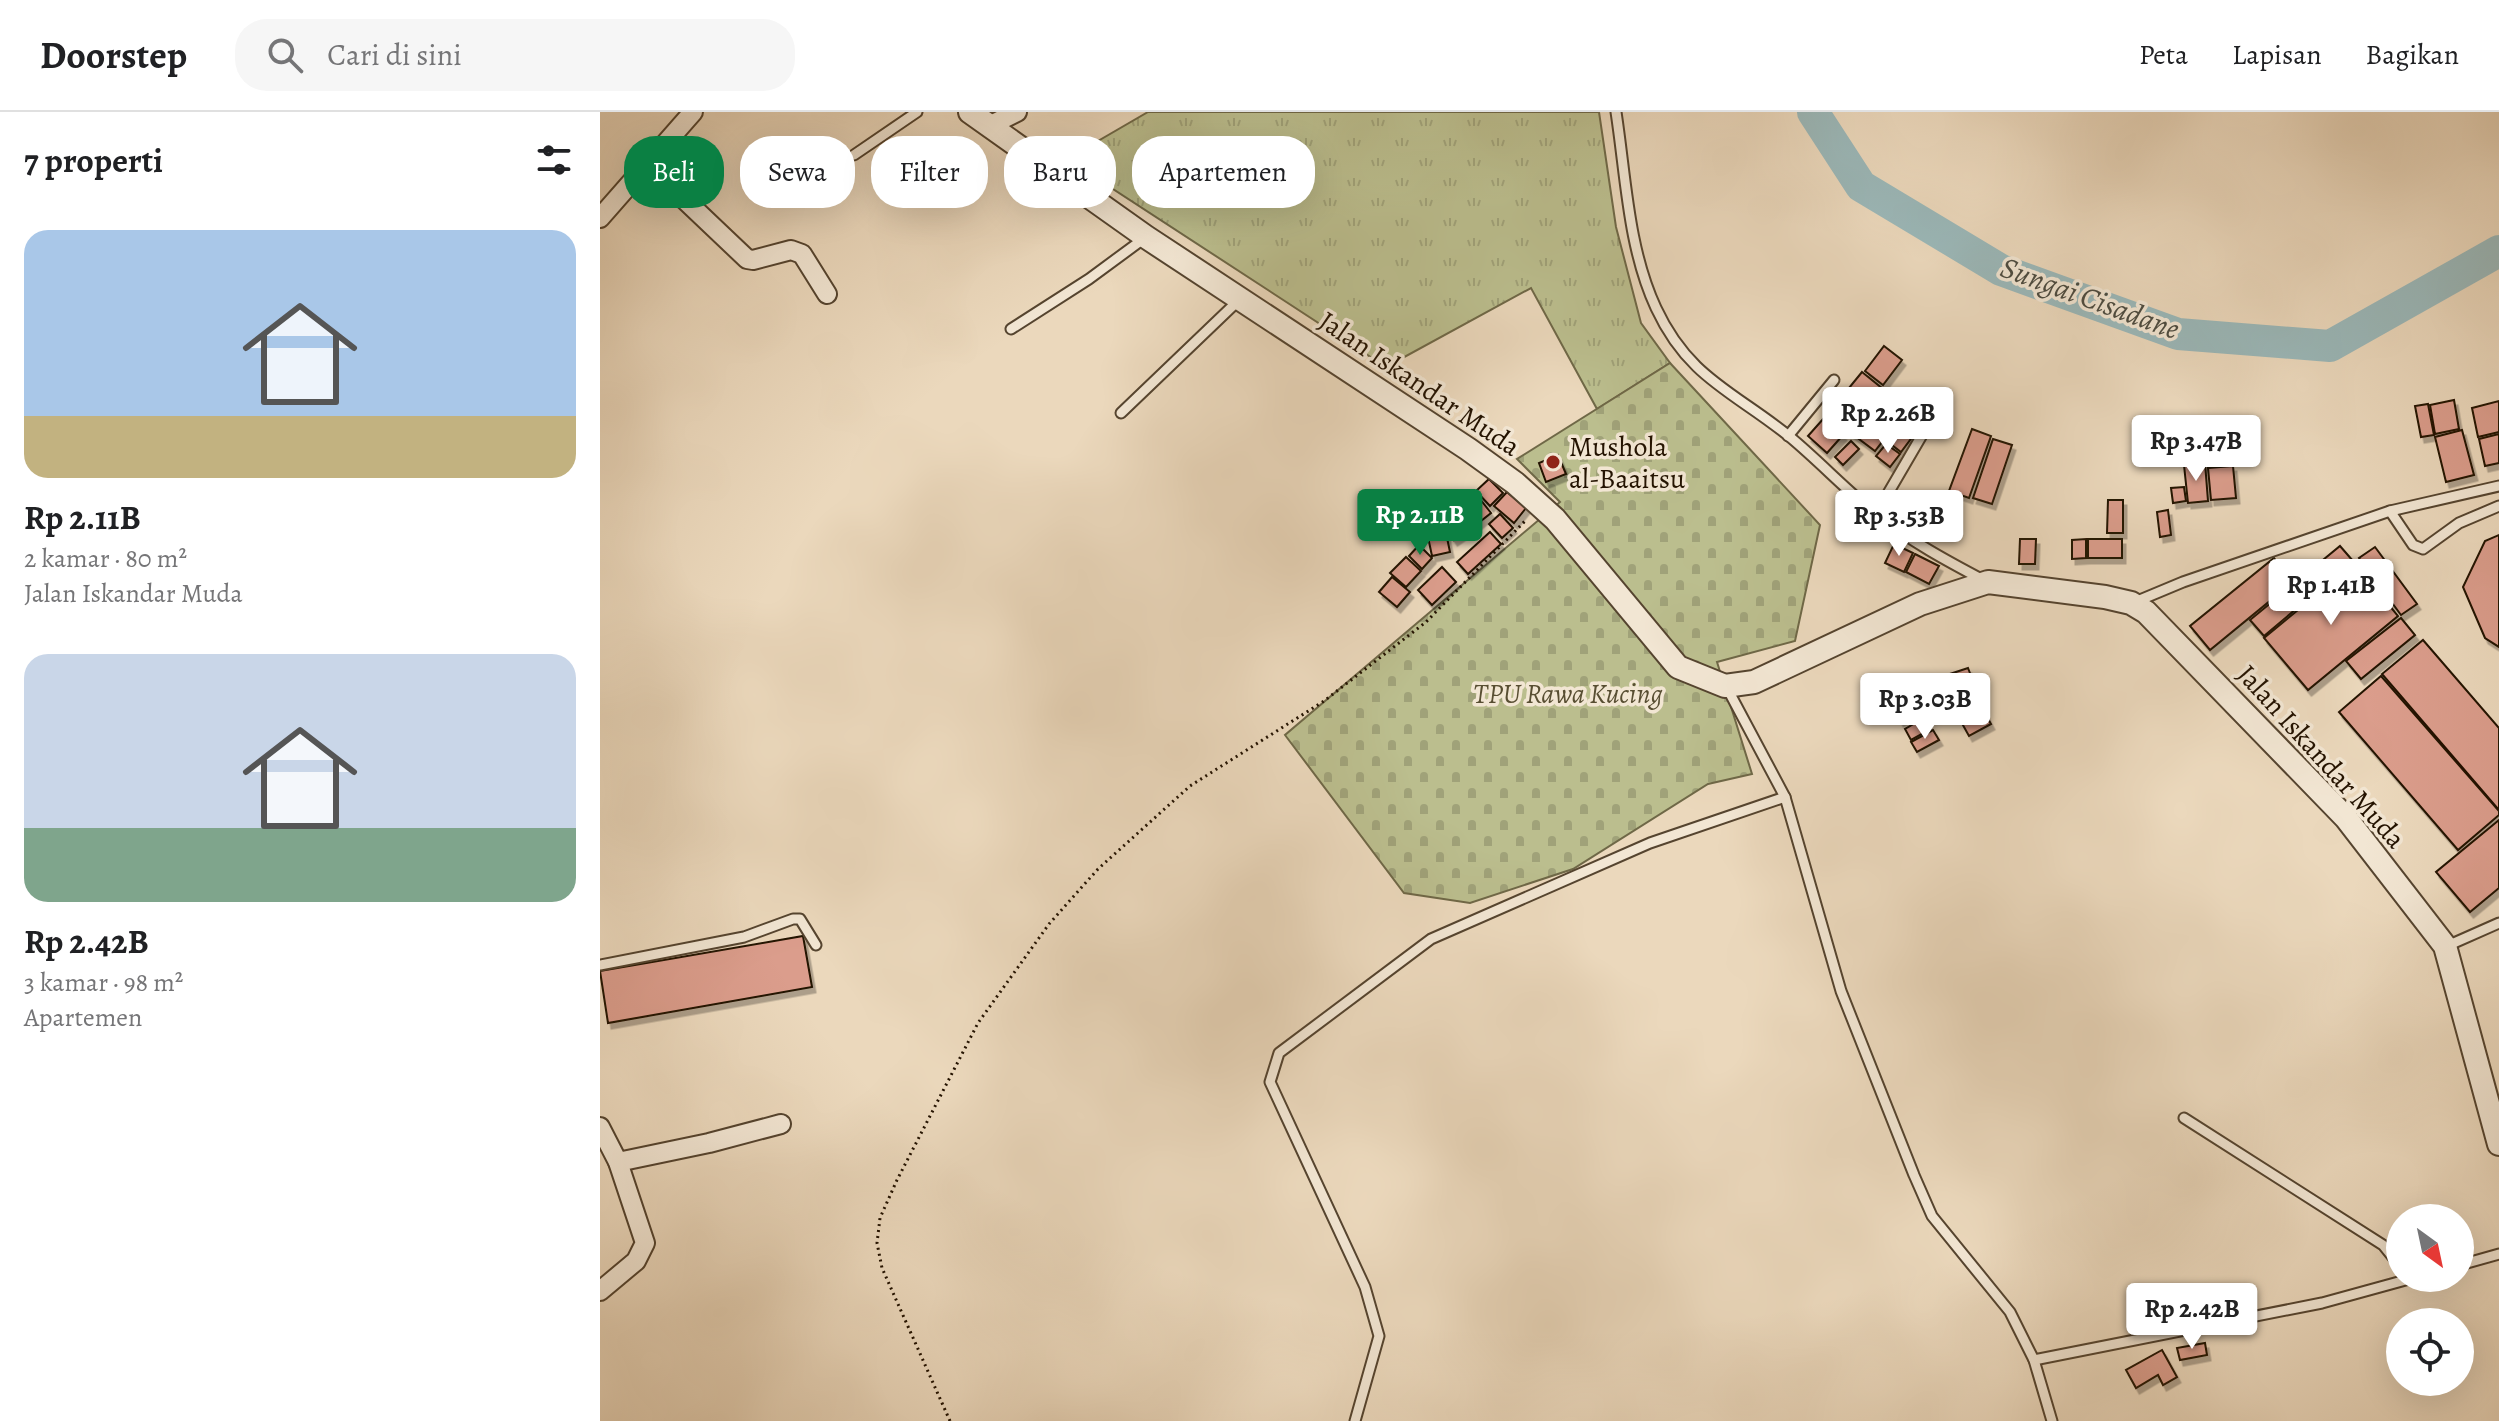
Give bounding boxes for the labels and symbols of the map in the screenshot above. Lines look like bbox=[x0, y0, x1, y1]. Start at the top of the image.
water label: Sungai Cisadane bbox=[1995, 247, 2185, 349]
street label: Jalan Iskandar Muda bbox=[1311, 302, 1528, 465]
pin: Rp 2.26B bbox=[1805, 387, 1971, 455]
pin: Rp 3.47B bbox=[2113, 415, 2279, 483]
place label: Mushola al-Baaitsu bbox=[1569, 428, 1686, 498]
marker: Mushola al-Baaitsu bbox=[1544, 453, 1562, 471]
pin: Rp 2.11B bbox=[1337, 489, 1503, 557]
pin: Rp 3.53B bbox=[1816, 490, 1982, 558]
pin: Rp 1.41B bbox=[2248, 559, 2414, 627]
street label: Jalan Iskandar Muda bbox=[2228, 656, 2414, 857]
pin: Rp 3.03B bbox=[1842, 673, 2008, 741]
park label: TPU Rawa Kucing bbox=[1473, 675, 1663, 713]
north arrow bbox=[2386, 1204, 2474, 1292]
pin: Rp 2.42B bbox=[2109, 1283, 2275, 1351]

